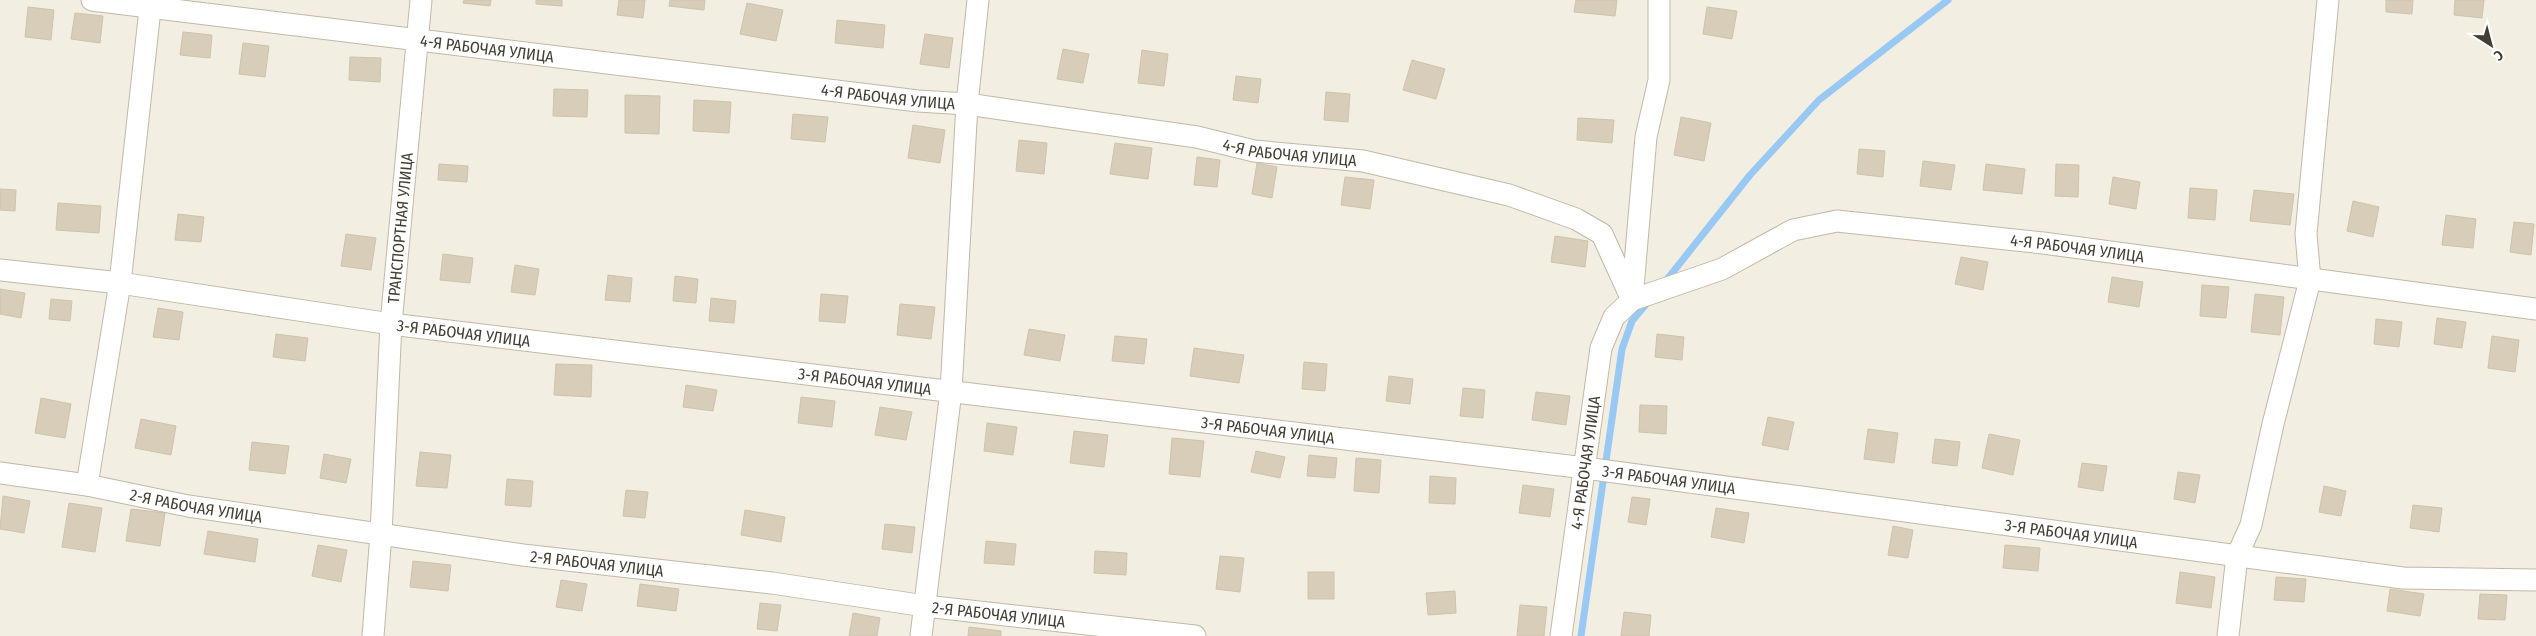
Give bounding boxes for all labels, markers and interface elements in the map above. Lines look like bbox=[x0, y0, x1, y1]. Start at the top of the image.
north arrow bbox=[2466, 20, 2516, 70]
street label: 4-Я РАБОЧАЯ УЛИЦА bbox=[419, 31, 556, 66]
text: С bbox=[2490, 46, 2506, 65]
street label: 4-Я РАБОЧАЯ УЛИЦА bbox=[820, 80, 956, 113]
street label: 4-Я РАБОЧАЯ УЛИЦА bbox=[1221, 135, 1358, 170]
street label: ТРАНСПОРТНАЯ УЛИЦА bbox=[384, 151, 417, 304]
street label: 4-Я РАБОЧАЯ УЛИЦА bbox=[2009, 231, 2146, 267]
street label: 3-Я РАБОЧАЯ УЛИЦА bbox=[396, 316, 532, 351]
street label: 3-Я РАБОЧАЯ УЛИЦА bbox=[797, 364, 933, 399]
street label: 4-Я РАБОЧАЯ УЛИЦА bbox=[1567, 394, 1604, 531]
street label: 3-Я РАБОЧАЯ УЛИЦА bbox=[1200, 413, 1336, 448]
street label: 3-Я РАБОЧАЯ УЛИЦА bbox=[1601, 461, 1737, 498]
street label: 2-Я РАБОЧАЯ УЛИЦА bbox=[128, 485, 264, 527]
street label: 3-Я РАБОЧАЯ УЛИЦА bbox=[2003, 516, 2139, 552]
street label: 2-Я РАБОЧАЯ УЛИЦА bbox=[529, 547, 665, 581]
street label: 2-Я РАБОЧАЯ УЛИЦА bbox=[931, 598, 1067, 632]

